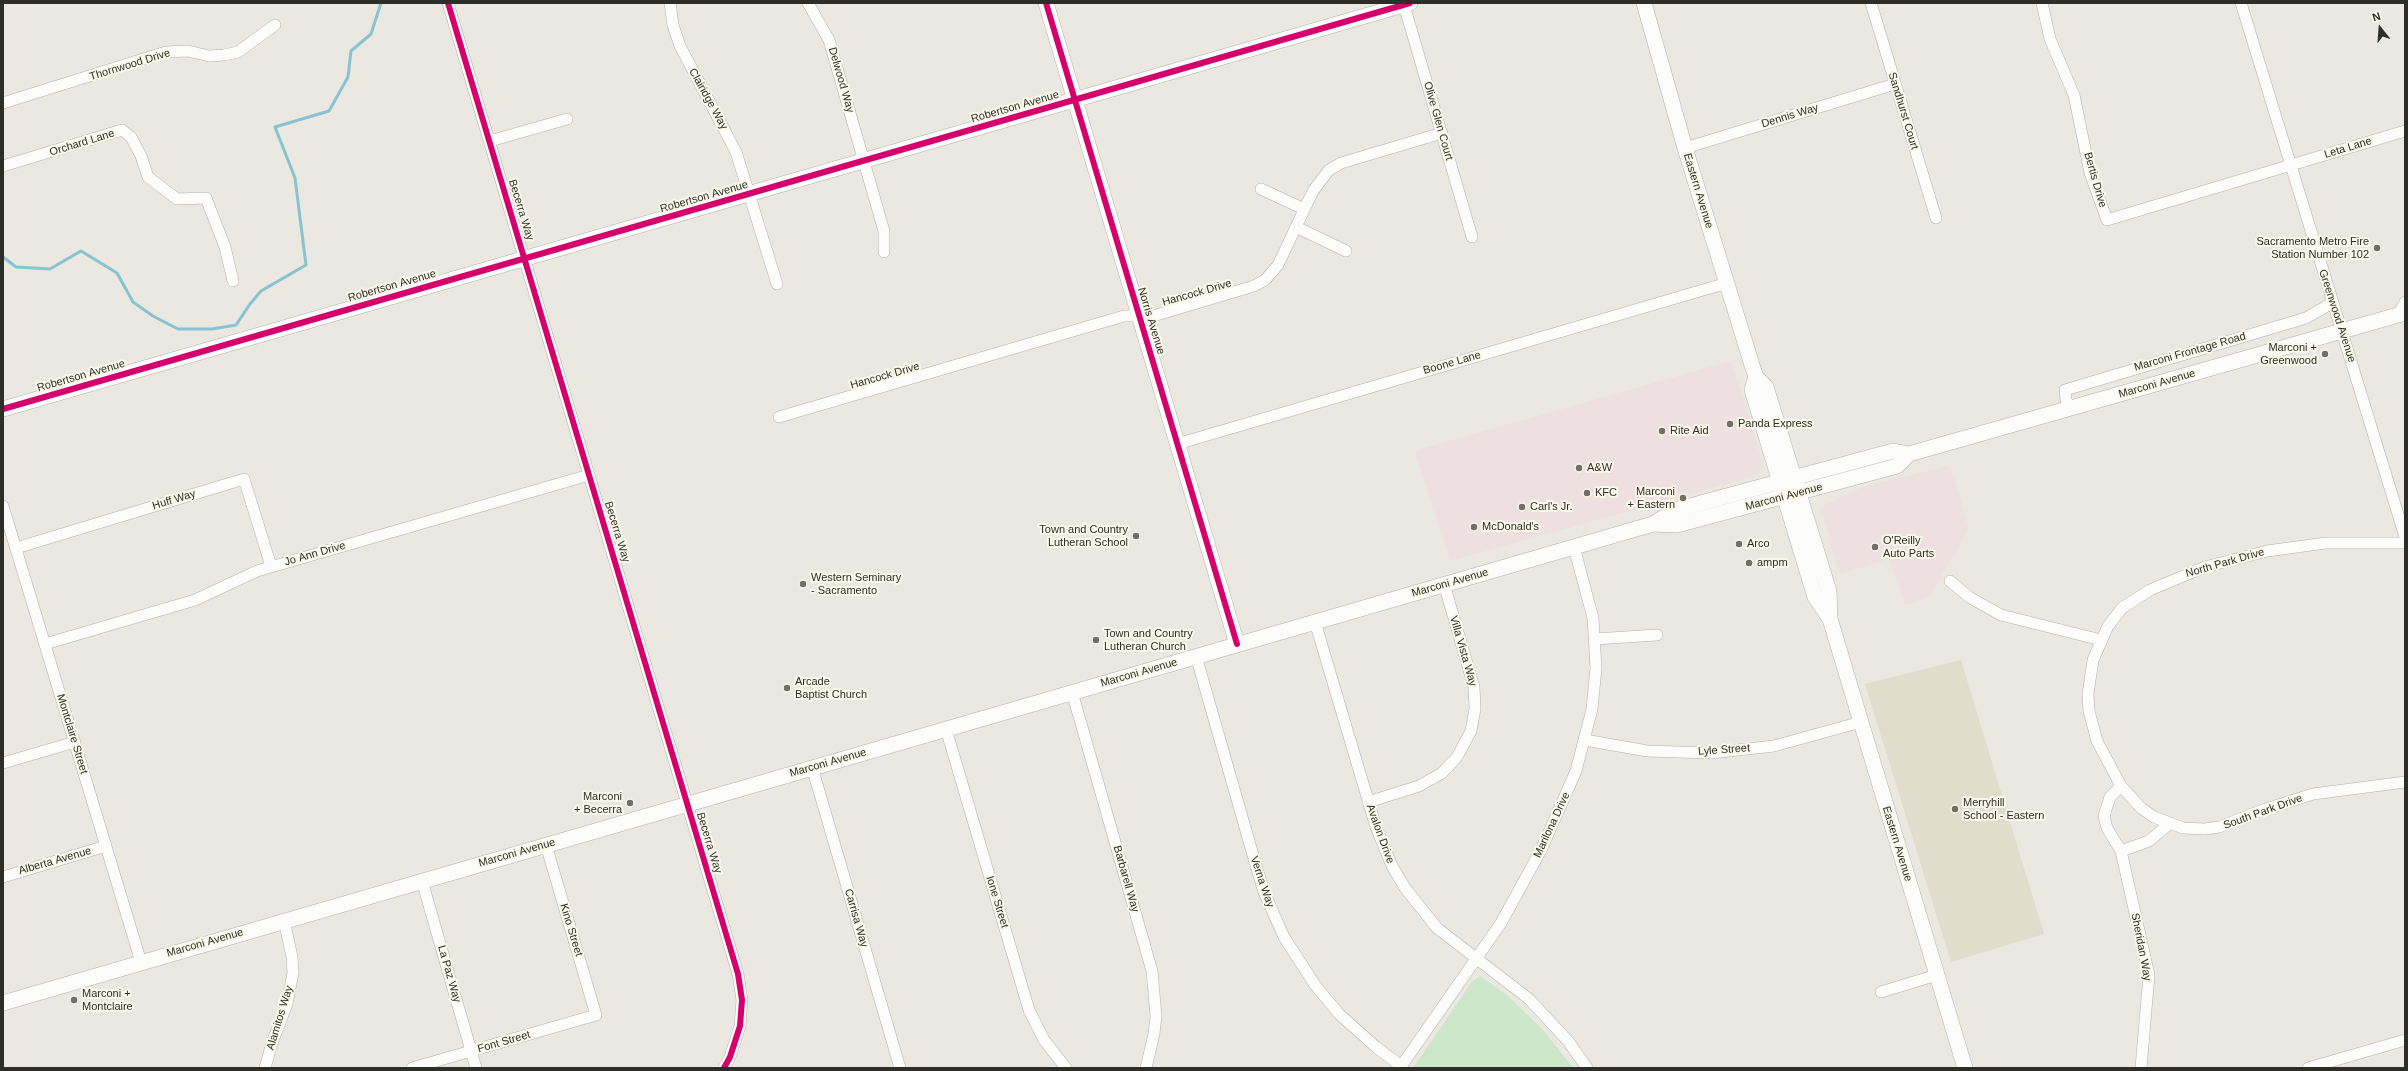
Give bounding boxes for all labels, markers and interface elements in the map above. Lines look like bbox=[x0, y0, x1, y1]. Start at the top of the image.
north arrow bbox=[2360, 8, 2400, 48]
text: N bbox=[2371, 10, 2382, 23]
street label: Thornwood Drive bbox=[88, 46, 172, 84]
street label: Delwood Way bbox=[825, 46, 857, 114]
street label: Clairidge Way bbox=[686, 66, 730, 132]
street label: Sandhurst Court bbox=[1885, 71, 1921, 151]
street label: Olive Glen Court bbox=[1420, 80, 1456, 162]
street label: Robertson Avenue bbox=[969, 88, 1061, 126]
street label: Dennis Way bbox=[1760, 101, 1820, 131]
street label: Orchard Lane bbox=[48, 127, 116, 159]
street label: Leta Lane bbox=[2323, 135, 2373, 161]
street label: Bertis Drive bbox=[2081, 151, 2109, 209]
street label: Eastern Avenue bbox=[1680, 152, 1716, 230]
street label: Becerra Way bbox=[505, 178, 537, 242]
street label: Robertson Avenue bbox=[658, 178, 750, 216]
place label: Sacramento Metro Fire Station Number 102 bbox=[2257, 235, 2369, 261]
marker: Sacramento Metro Fire Station Number 102 bbox=[2372, 243, 2382, 253]
street label: Robertson Avenue bbox=[346, 267, 438, 305]
street label: Greenwood Avenue bbox=[2316, 268, 2358, 364]
street label: Hancock Drive bbox=[1161, 277, 1233, 309]
street label: Norris Avenue bbox=[1135, 286, 1167, 356]
street label: Marconi Frontage Road bbox=[2133, 330, 2247, 374]
place label: Marconi + Greenwood bbox=[2260, 341, 2317, 367]
street label: Boone Lane bbox=[1422, 348, 1482, 378]
marker: Marconi + Greenwood bbox=[2320, 349, 2330, 359]
street label: Robertson Avenue bbox=[35, 357, 127, 395]
street label: Hancock Drive bbox=[849, 360, 921, 392]
street label: Marconi Avenue bbox=[2117, 367, 2197, 401]
place label: Panda Express bbox=[1738, 417, 1813, 431]
marker: Panda Express bbox=[1725, 419, 1735, 429]
place label: Rite Aid bbox=[1670, 424, 1709, 438]
marker: Rite Aid bbox=[1657, 426, 1667, 436]
place label: A&W bbox=[1587, 461, 1612, 475]
marker: A&W bbox=[1574, 463, 1584, 473]
street label: Marconi Avenue bbox=[1744, 480, 1824, 514]
place label: Marconi + Eastern bbox=[1628, 485, 1675, 511]
place label: KFC bbox=[1595, 486, 1617, 500]
street label: Huff Way bbox=[151, 487, 197, 513]
marker: KFC bbox=[1582, 488, 1592, 498]
marker: Marconi + Eastern bbox=[1678, 493, 1688, 503]
street label: Becerra Way bbox=[601, 500, 633, 564]
place label: Carl's Jr. bbox=[1530, 500, 1572, 514]
marker: Carl's Jr. bbox=[1517, 502, 1527, 512]
place label: McDonald's bbox=[1482, 520, 1539, 534]
marker: McDonald's bbox=[1469, 522, 1479, 532]
place label: Town and Country Lutheran School bbox=[1039, 523, 1128, 549]
marker: Town and Country Lutheran School bbox=[1131, 531, 1141, 541]
place label: O'Reilly Auto Parts bbox=[1883, 534, 1934, 560]
place label: Arco bbox=[1747, 537, 1770, 551]
street label: Jo Ann Drive bbox=[283, 539, 347, 569]
marker: Arco bbox=[1734, 539, 1744, 549]
marker: O'Reilly Auto Parts bbox=[1870, 542, 1880, 552]
street label: North Park Drive bbox=[2184, 545, 2266, 581]
place label: ampm bbox=[1757, 556, 1788, 570]
marker: ampm bbox=[1744, 558, 1754, 568]
street label: Marconi Avenue bbox=[1410, 566, 1490, 600]
place label: Western Seminary - Sacramento bbox=[811, 571, 901, 597]
marker: Western Seminary - Sacramento bbox=[798, 579, 808, 589]
street label: Villa Vista Way bbox=[1447, 614, 1479, 688]
place label: Town and Country Lutheran Church bbox=[1104, 627, 1193, 653]
marker: Town and Country Lutheran Church bbox=[1091, 635, 1101, 645]
street label: Marconi Avenue bbox=[1099, 656, 1179, 690]
place label: Arcade Baptist Church bbox=[795, 675, 867, 701]
marker: Arcade Baptist Church bbox=[782, 683, 792, 693]
street label: Montclaire Street bbox=[54, 692, 90, 776]
street label: Lyle Street bbox=[1698, 742, 1750, 758]
street label: Marconi Avenue bbox=[788, 746, 868, 780]
place label: Marconi + Becerra bbox=[574, 790, 622, 816]
street label: Marilona Drive bbox=[1531, 790, 1573, 860]
street label: South Park Drive bbox=[2222, 792, 2304, 832]
place label: Merryhill School - Eastern bbox=[1963, 796, 2044, 822]
marker: Marconi + Becerra bbox=[625, 798, 635, 808]
street label: Avalon Drive bbox=[1363, 803, 1397, 865]
marker: Merryhill School - Eastern bbox=[1950, 804, 1960, 814]
street label: Eastern Avenue bbox=[1879, 805, 1915, 883]
street label: Becerra Way bbox=[693, 811, 725, 875]
street label: Marconi Avenue bbox=[477, 836, 557, 870]
street label: Alberta Avenue bbox=[17, 844, 93, 878]
street label: Barbarell Way bbox=[1110, 844, 1142, 914]
street label: Verna Way bbox=[1247, 855, 1277, 909]
street label: Ione Street bbox=[983, 874, 1011, 930]
street label: Carrisa Way bbox=[841, 887, 871, 949]
street label: Kino Street bbox=[557, 902, 585, 958]
street label: Sheridan Way bbox=[2128, 912, 2154, 982]
street label: Marconi Avenue bbox=[165, 926, 245, 960]
street label: La Paz Way bbox=[435, 944, 463, 1004]
street label: Alamitos Way bbox=[264, 984, 296, 1052]
place label: Marconi + Montclaire bbox=[82, 987, 133, 1013]
marker: Marconi + Montclaire bbox=[69, 995, 79, 1005]
street label: Font Street bbox=[476, 1028, 532, 1056]

